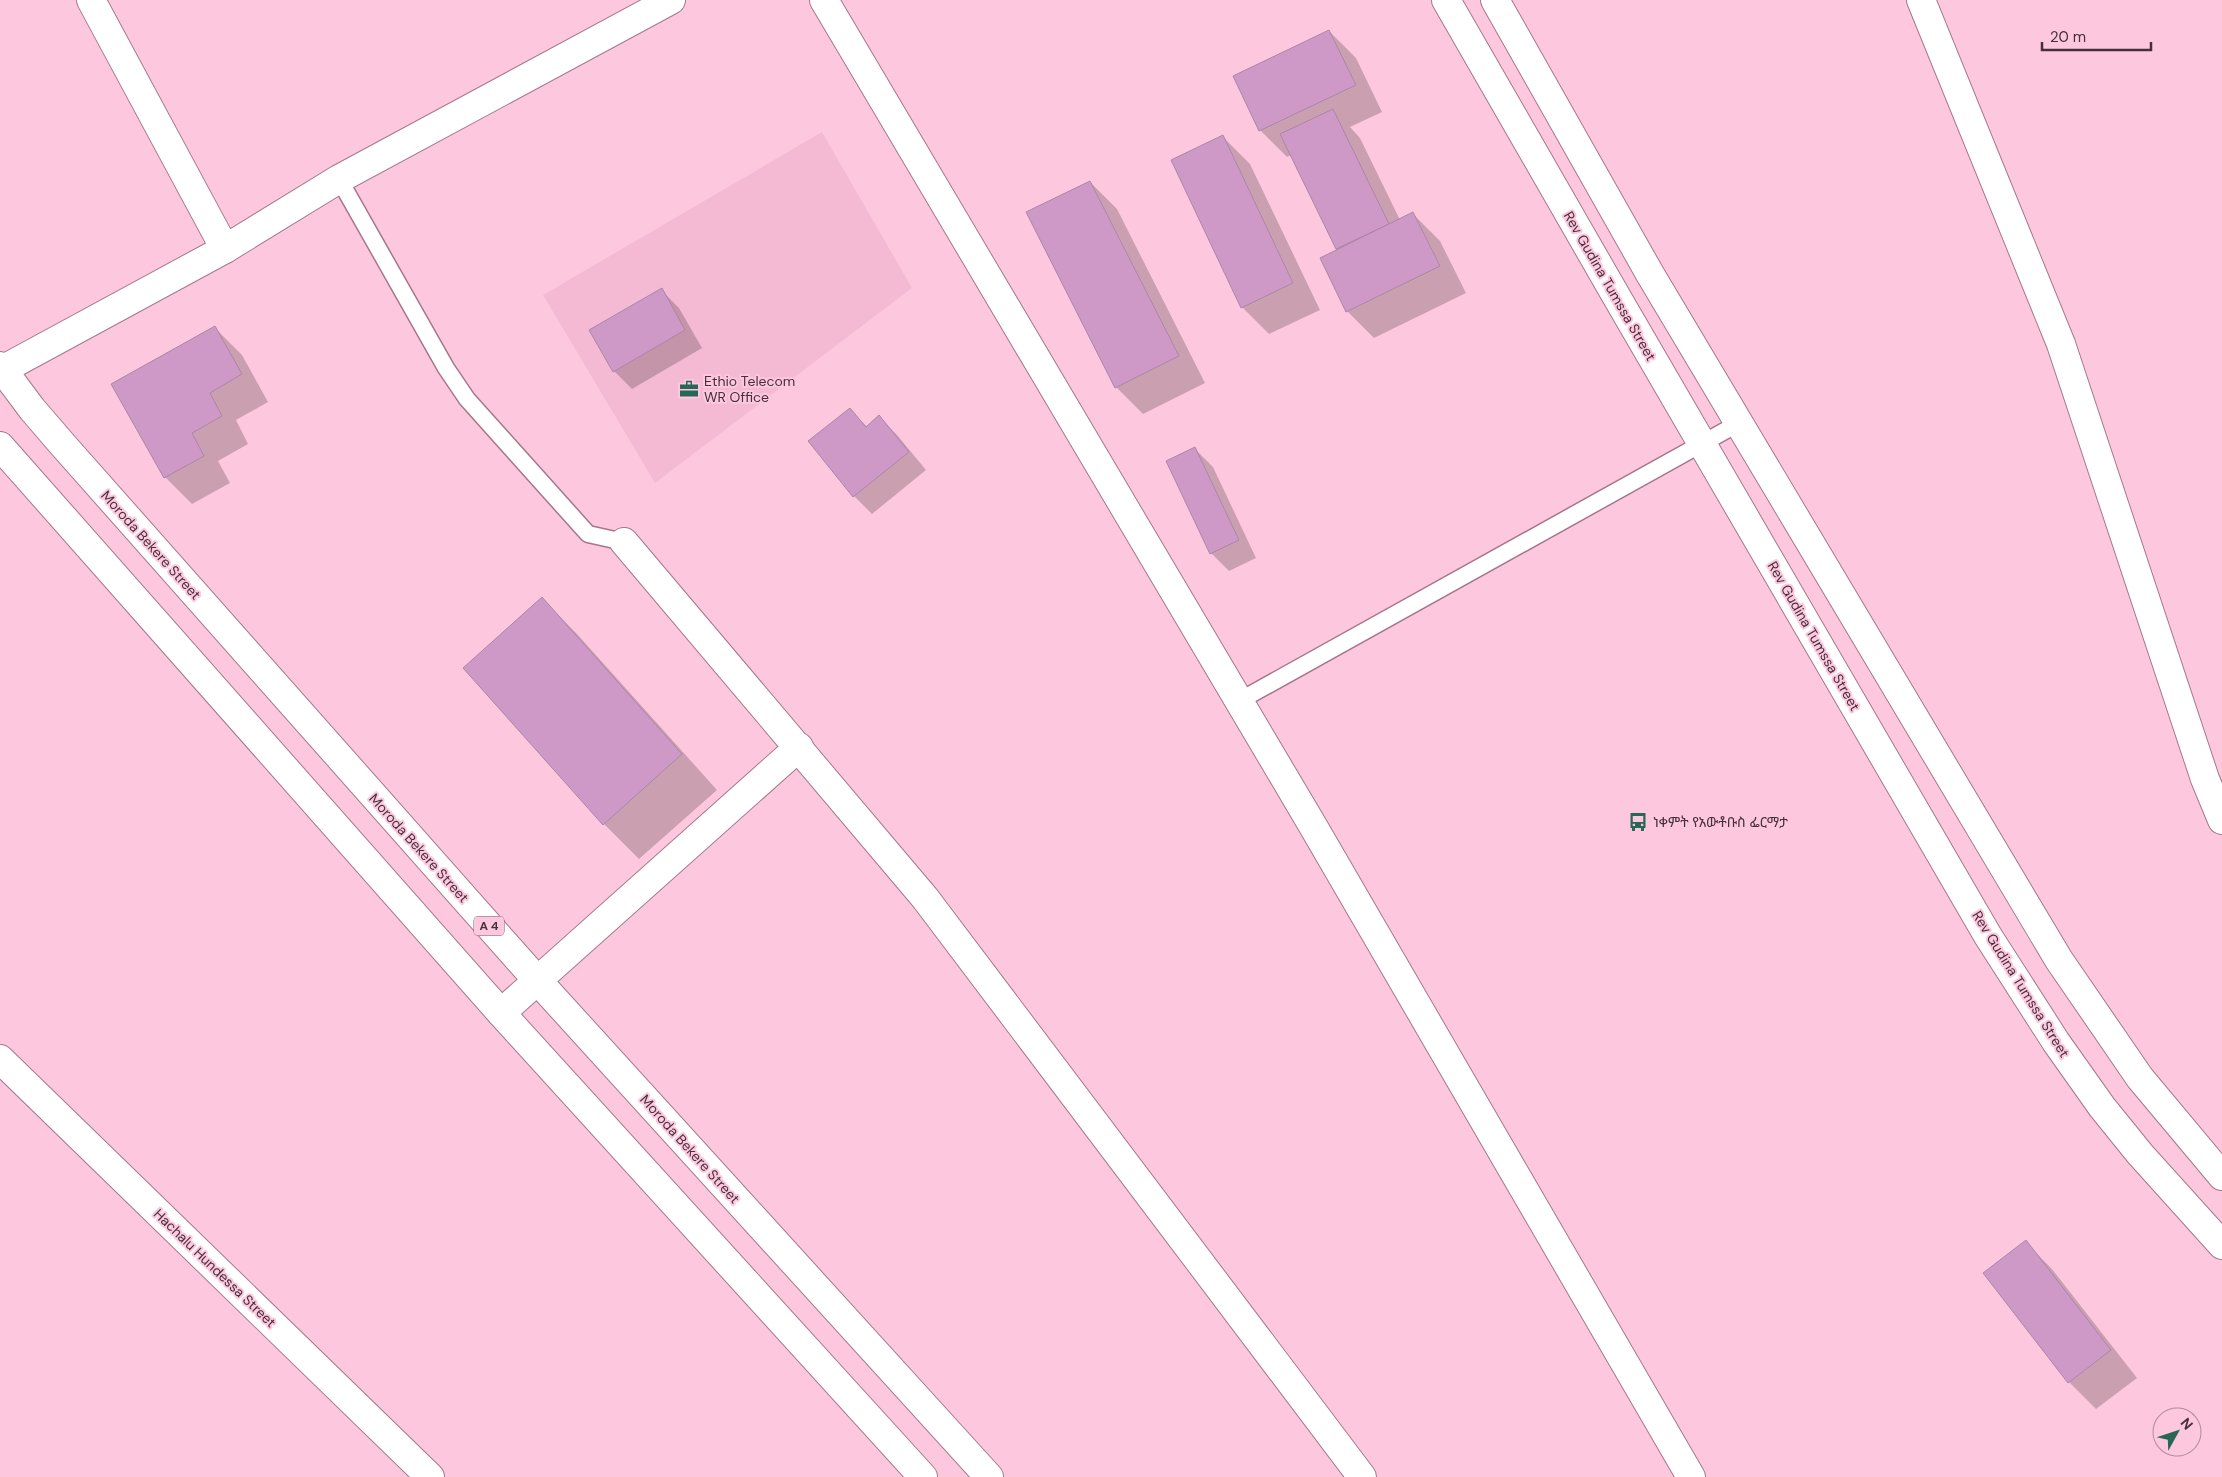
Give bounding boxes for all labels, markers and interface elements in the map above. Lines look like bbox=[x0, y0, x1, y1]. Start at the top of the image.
scale bar bbox=[2042, 20, 2151, 52]
text: 20 m bbox=[2050, 27, 2086, 47]
street label: Rev Gudina Tumssa Street bbox=[1560, 208, 1660, 364]
place label: Ethio Telecom WR Office bbox=[704, 372, 795, 406]
office icon: Ethio Telecom WR Office bbox=[678, 378, 700, 400]
street label: Moroda Bekere Street bbox=[97, 487, 205, 603]
street label: Rev Gudina Tumssa Street bbox=[1764, 558, 1864, 714]
street label: Moroda Bekere Street bbox=[365, 790, 473, 906]
bus stop icon: ነቀምት የአውቶቡስ ፌርማታ bbox=[1627, 811, 1649, 833]
place label: ነቀምት የአውቶቡስ ፌርማታ bbox=[1653, 813, 1788, 831]
street label: Rev Gudina Tumssa Street bbox=[1968, 907, 2074, 1061]
road number: A 4 bbox=[474, 916, 504, 936]
street label: Moroda Bekere Street bbox=[636, 1091, 744, 1207]
street label: Hachalu Hundessa Street bbox=[150, 1205, 280, 1331]
north arrow bbox=[2152, 1407, 2202, 1457]
text: N bbox=[2177, 1414, 2197, 1433]

